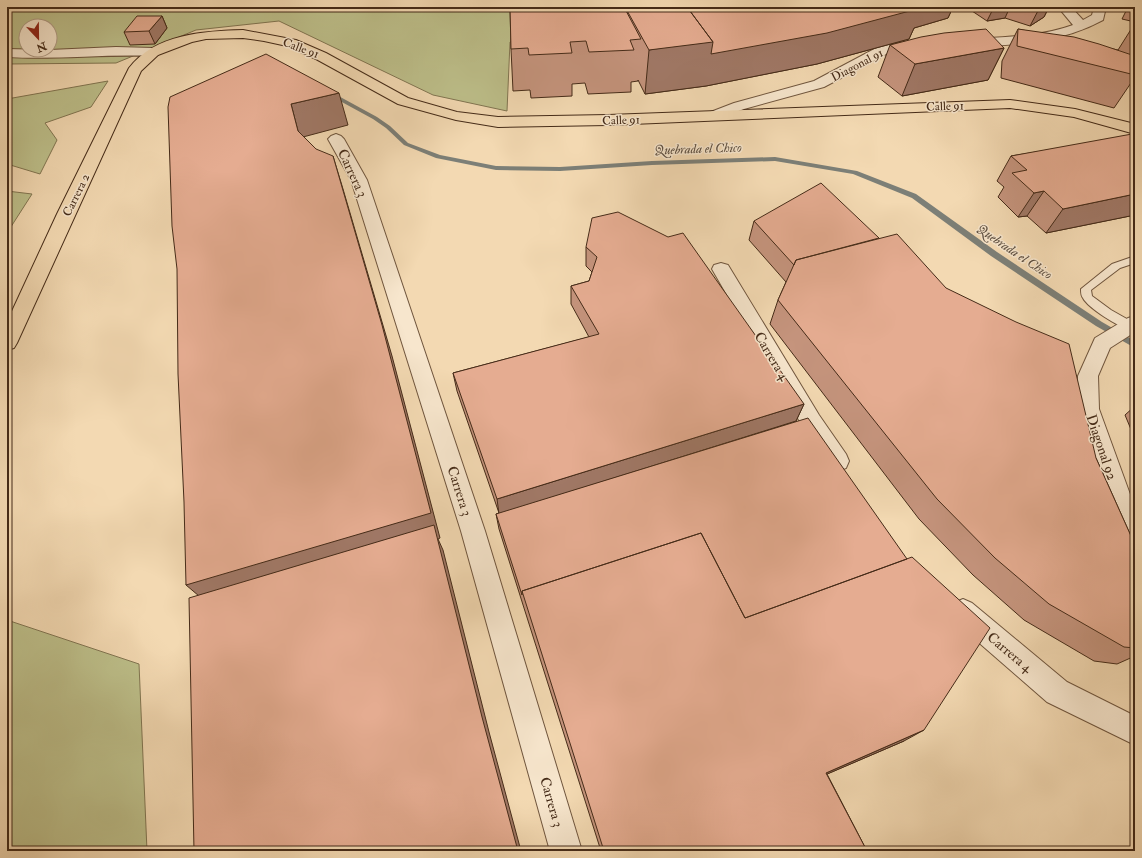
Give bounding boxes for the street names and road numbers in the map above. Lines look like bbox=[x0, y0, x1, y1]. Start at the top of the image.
street label: Calle 91 bbox=[281, 35, 321, 62]
street label: Diagonal 91 bbox=[829, 46, 886, 85]
street label: Calle 91 bbox=[926, 98, 964, 115]
street label: Calle 91 bbox=[602, 112, 640, 129]
street label: Carrera 3 bbox=[334, 146, 371, 200]
street label: Carrera 2 bbox=[60, 171, 93, 219]
street label: Carrera 4 bbox=[750, 329, 793, 385]
street label: Diagonal 92 bbox=[1082, 412, 1121, 482]
street label: Carrera 3 bbox=[443, 464, 476, 518]
street label: Carrera 4 bbox=[984, 629, 1037, 677]
street label: Carrera 3 bbox=[536, 775, 567, 829]

